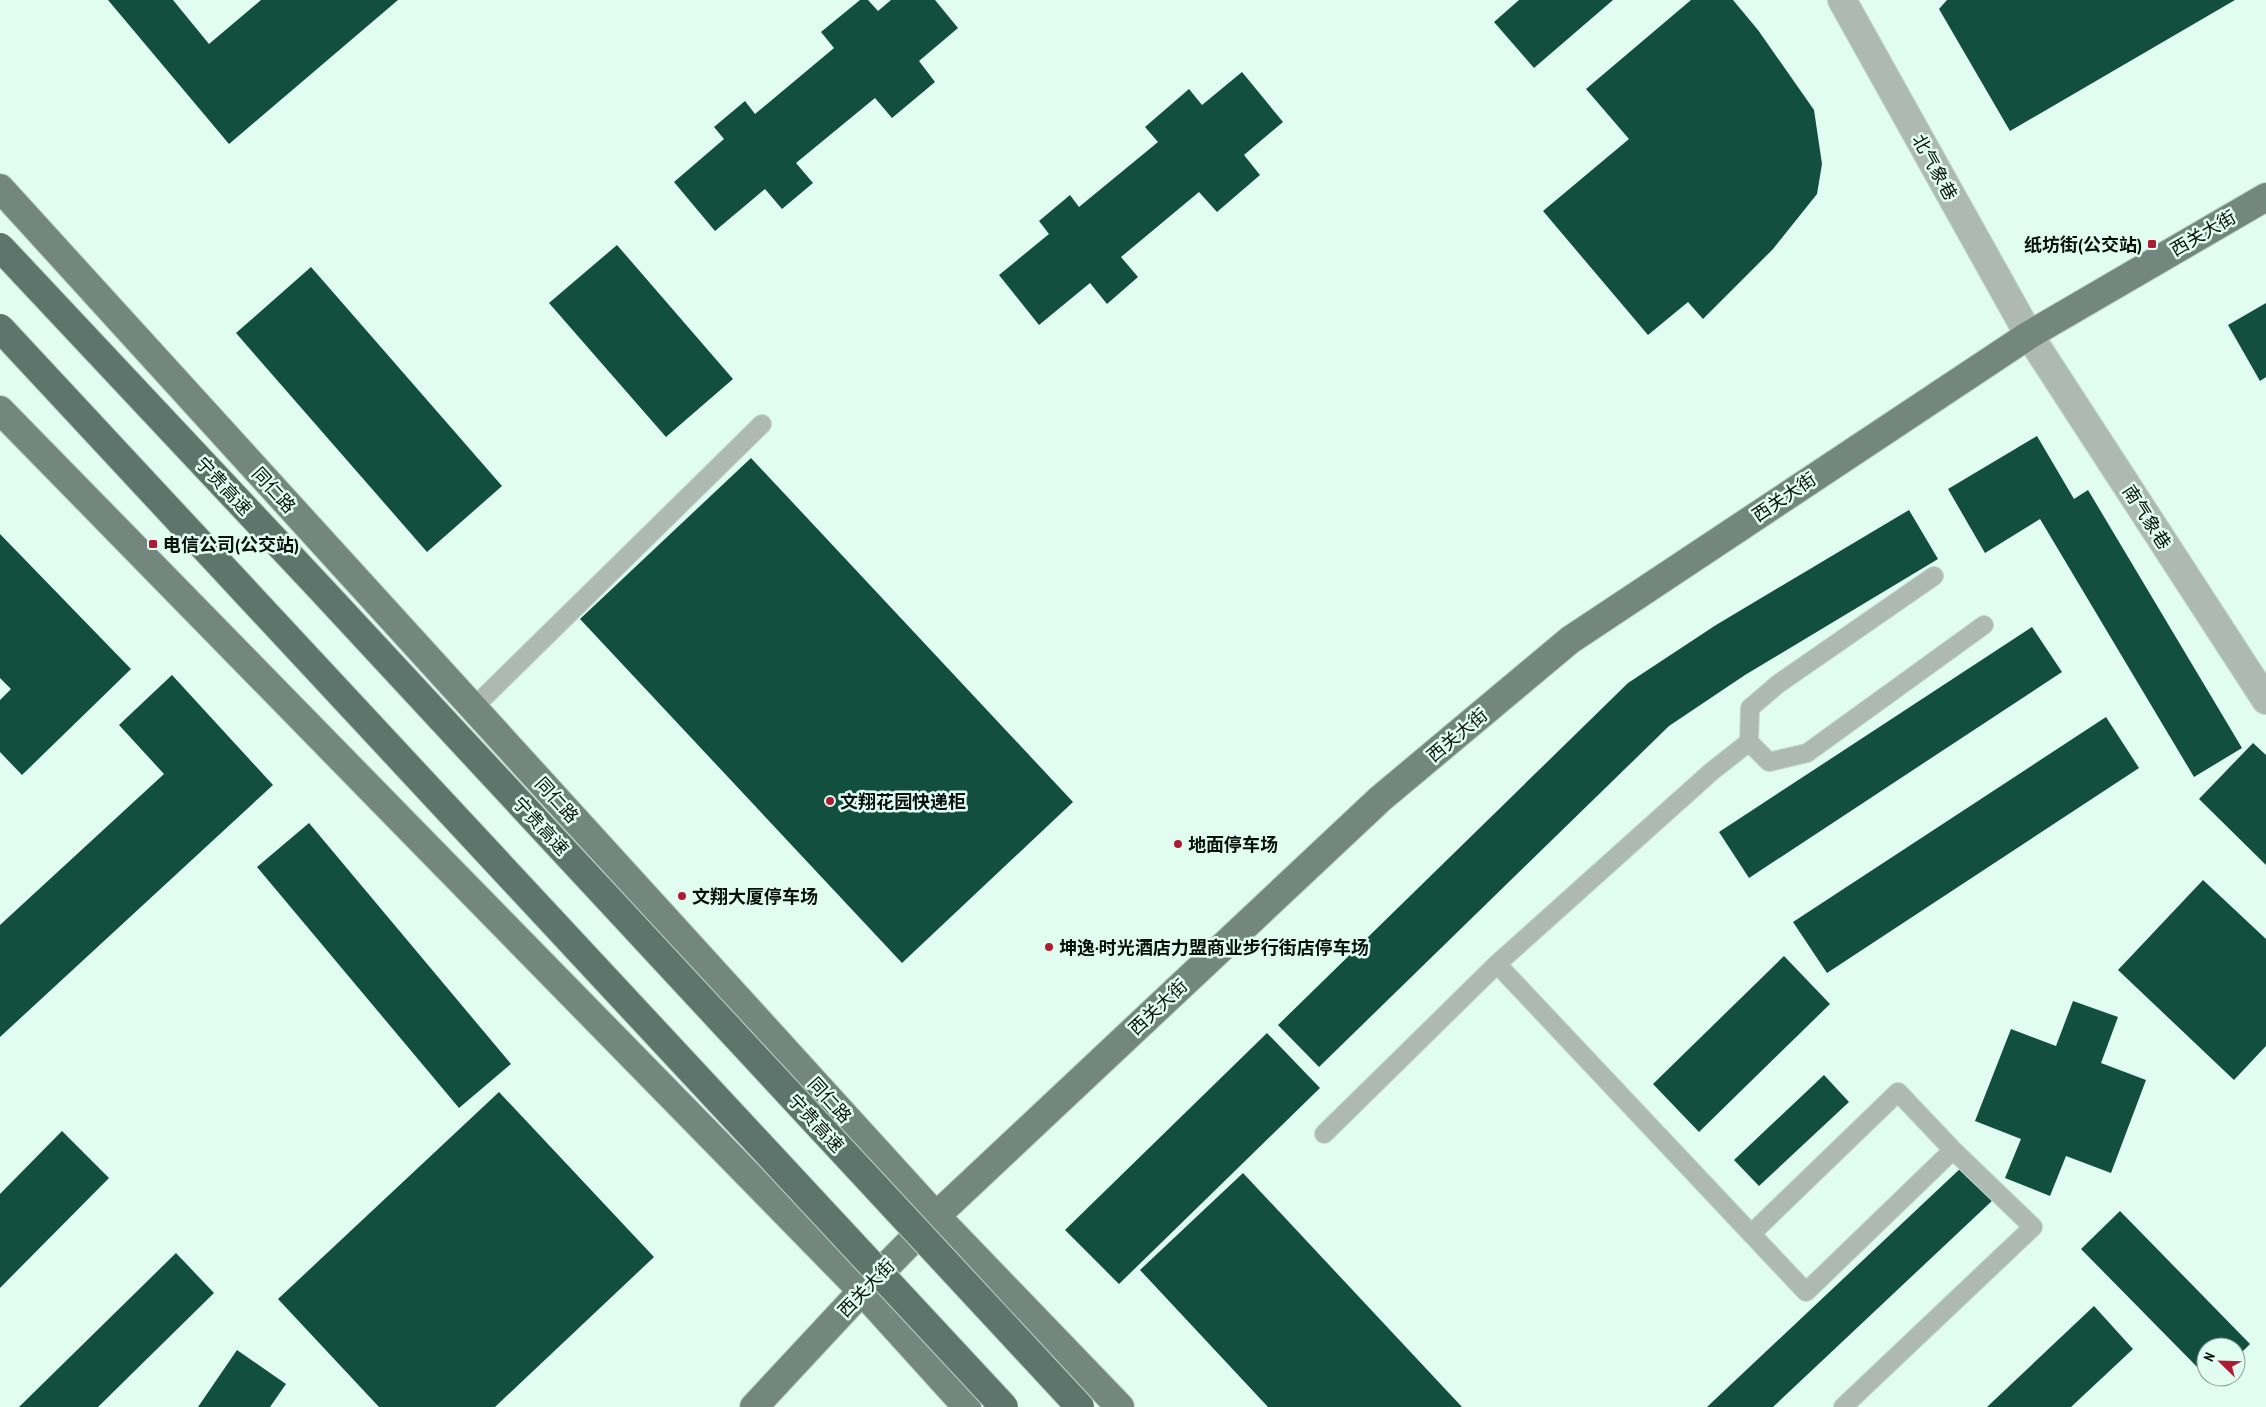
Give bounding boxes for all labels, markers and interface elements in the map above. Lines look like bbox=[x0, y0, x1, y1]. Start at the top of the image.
street label: 北气象巷 bbox=[1907, 130, 1963, 204]
street label: 西关大街 bbox=[2166, 205, 2240, 261]
place label: 纸坊街(公交站) bbox=[2024, 233, 2142, 256]
marker: 纸坊街(公交站) bbox=[2146, 238, 2158, 250]
street label: 宁贵高速 bbox=[191, 452, 257, 520]
street label: 同仁路 bbox=[247, 462, 301, 518]
street label: 西关大街 bbox=[1748, 467, 1820, 527]
street label: 南气象巷 bbox=[2118, 481, 2176, 553]
place label: 电信公司(公交站) bbox=[163, 533, 299, 556]
marker: 电信公司(公交站) bbox=[147, 538, 159, 550]
street label: 西关大街 bbox=[1422, 703, 1492, 767]
street label: 同仁路 bbox=[530, 772, 584, 828]
place label: 文翔花园快递柜 bbox=[840, 790, 966, 813]
street label: 宁贵高速 bbox=[508, 792, 574, 860]
marker: 文翔花园快递柜 bbox=[824, 795, 836, 807]
place label: 地面停车场 bbox=[1188, 833, 1278, 856]
marker: 地面停车场 bbox=[1172, 838, 1184, 850]
place label: 文翔大厦停车场 bbox=[692, 885, 818, 908]
marker: 文翔大厦停车场 bbox=[676, 890, 688, 902]
place label: 坤逸·时光酒店力盟商业步行街店停车场 bbox=[1059, 936, 1369, 959]
marker: 坤逸·时光酒店力盟商业步行街店停车场 bbox=[1043, 941, 1055, 953]
street label: 西关大街 bbox=[1124, 974, 1192, 1040]
street label: 同仁路 bbox=[803, 1072, 857, 1128]
street label: 宁贵高速 bbox=[783, 1089, 849, 1157]
street label: 西关大街 bbox=[833, 1254, 899, 1322]
north arrow bbox=[2196, 1337, 2246, 1387]
text: N bbox=[2199, 1350, 2219, 1364]

